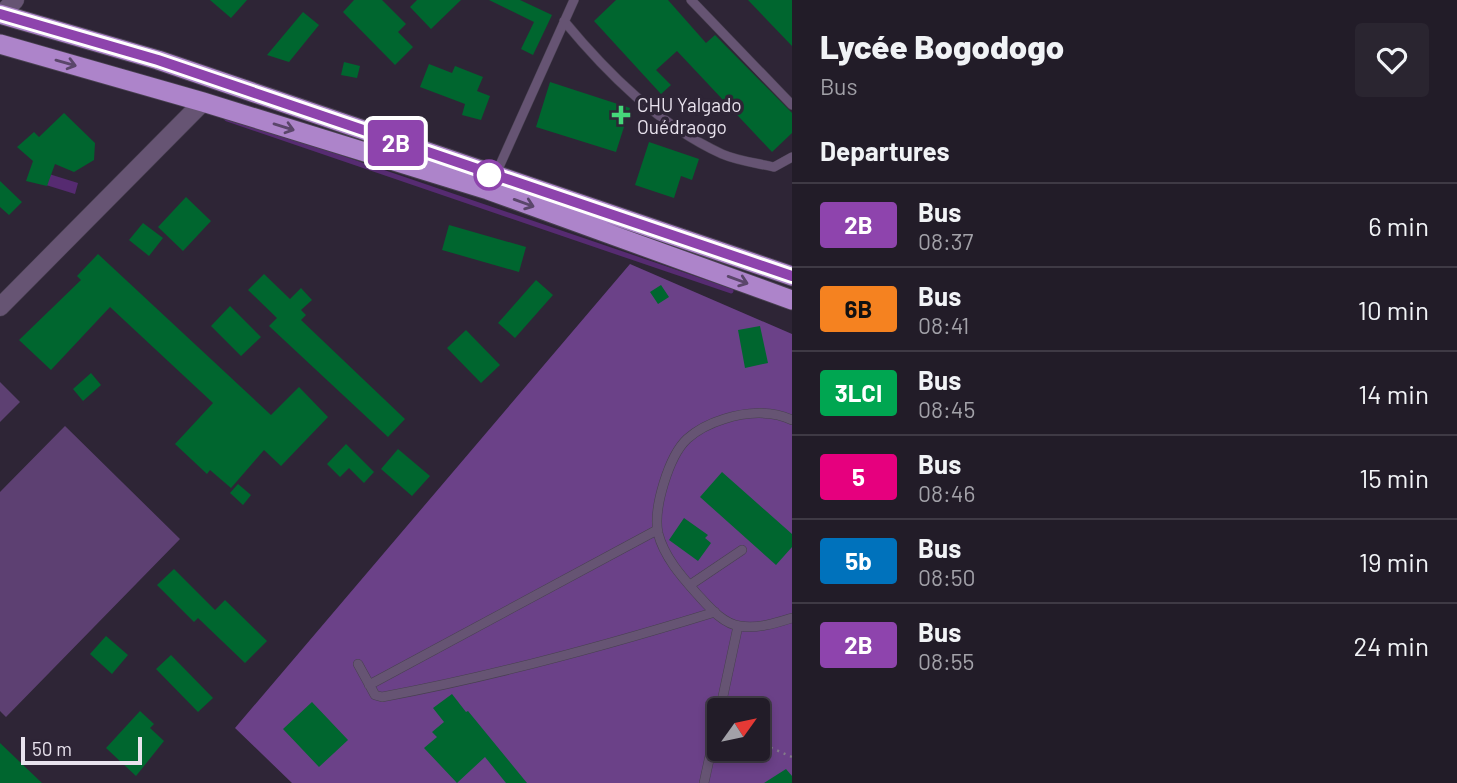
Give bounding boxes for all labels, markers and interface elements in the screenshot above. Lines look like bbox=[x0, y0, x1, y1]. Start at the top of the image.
button: heart bbox=[1355, 23, 1429, 97]
text: Lycée Bogodogo bbox=[820, 26, 1064, 66]
one-way arrow bbox=[54, 57, 76, 70]
text: Bus bbox=[820, 72, 858, 100]
place label: CHU Yalgado Ouédraogo bbox=[637, 93, 742, 138]
marker: CHU Yalgado Ouédraogo bbox=[611, 105, 631, 125]
line badge: 2B bbox=[364, 120, 428, 166]
one-way arrow bbox=[273, 121, 295, 134]
text: 2B bbox=[382, 128, 410, 157]
text: Departures bbox=[820, 135, 950, 166]
unlabelled marker bbox=[474, 160, 504, 190]
text: Bus bbox=[918, 196, 961, 227]
one-way arrow bbox=[513, 198, 535, 210]
text: 2B bbox=[844, 210, 873, 239]
text: 6 min bbox=[1368, 210, 1429, 241]
text: 08:37 bbox=[918, 227, 974, 255]
one-way arrow bbox=[727, 275, 748, 288]
text: Bus bbox=[918, 280, 961, 311]
text: 6B bbox=[845, 294, 872, 323]
text: 10 min bbox=[1358, 294, 1429, 325]
text: 08:41 bbox=[918, 311, 969, 339]
text: Bus bbox=[918, 364, 961, 395]
text: 3LCI bbox=[835, 378, 882, 407]
text: 14 min bbox=[1358, 378, 1429, 409]
text: 08:45 bbox=[918, 395, 975, 423]
text: Bus bbox=[918, 448, 961, 479]
text: 5 bbox=[852, 462, 865, 491]
text: 15 min bbox=[1359, 462, 1429, 493]
text: 08:46 bbox=[918, 479, 975, 507]
text: Bus bbox=[918, 532, 961, 563]
text: 5b bbox=[845, 546, 872, 575]
text: 19 min bbox=[1359, 546, 1429, 577]
text: 08:50 bbox=[918, 563, 976, 591]
text: Bus bbox=[918, 616, 961, 647]
text: 2B bbox=[844, 630, 873, 659]
text: 24 min bbox=[1353, 630, 1429, 661]
text: 08:55 bbox=[918, 647, 974, 675]
north arrow bbox=[707, 698, 770, 761]
map controls bbox=[707, 698, 770, 761]
scale bar bbox=[21, 734, 142, 766]
text: 50 m bbox=[32, 737, 72, 760]

